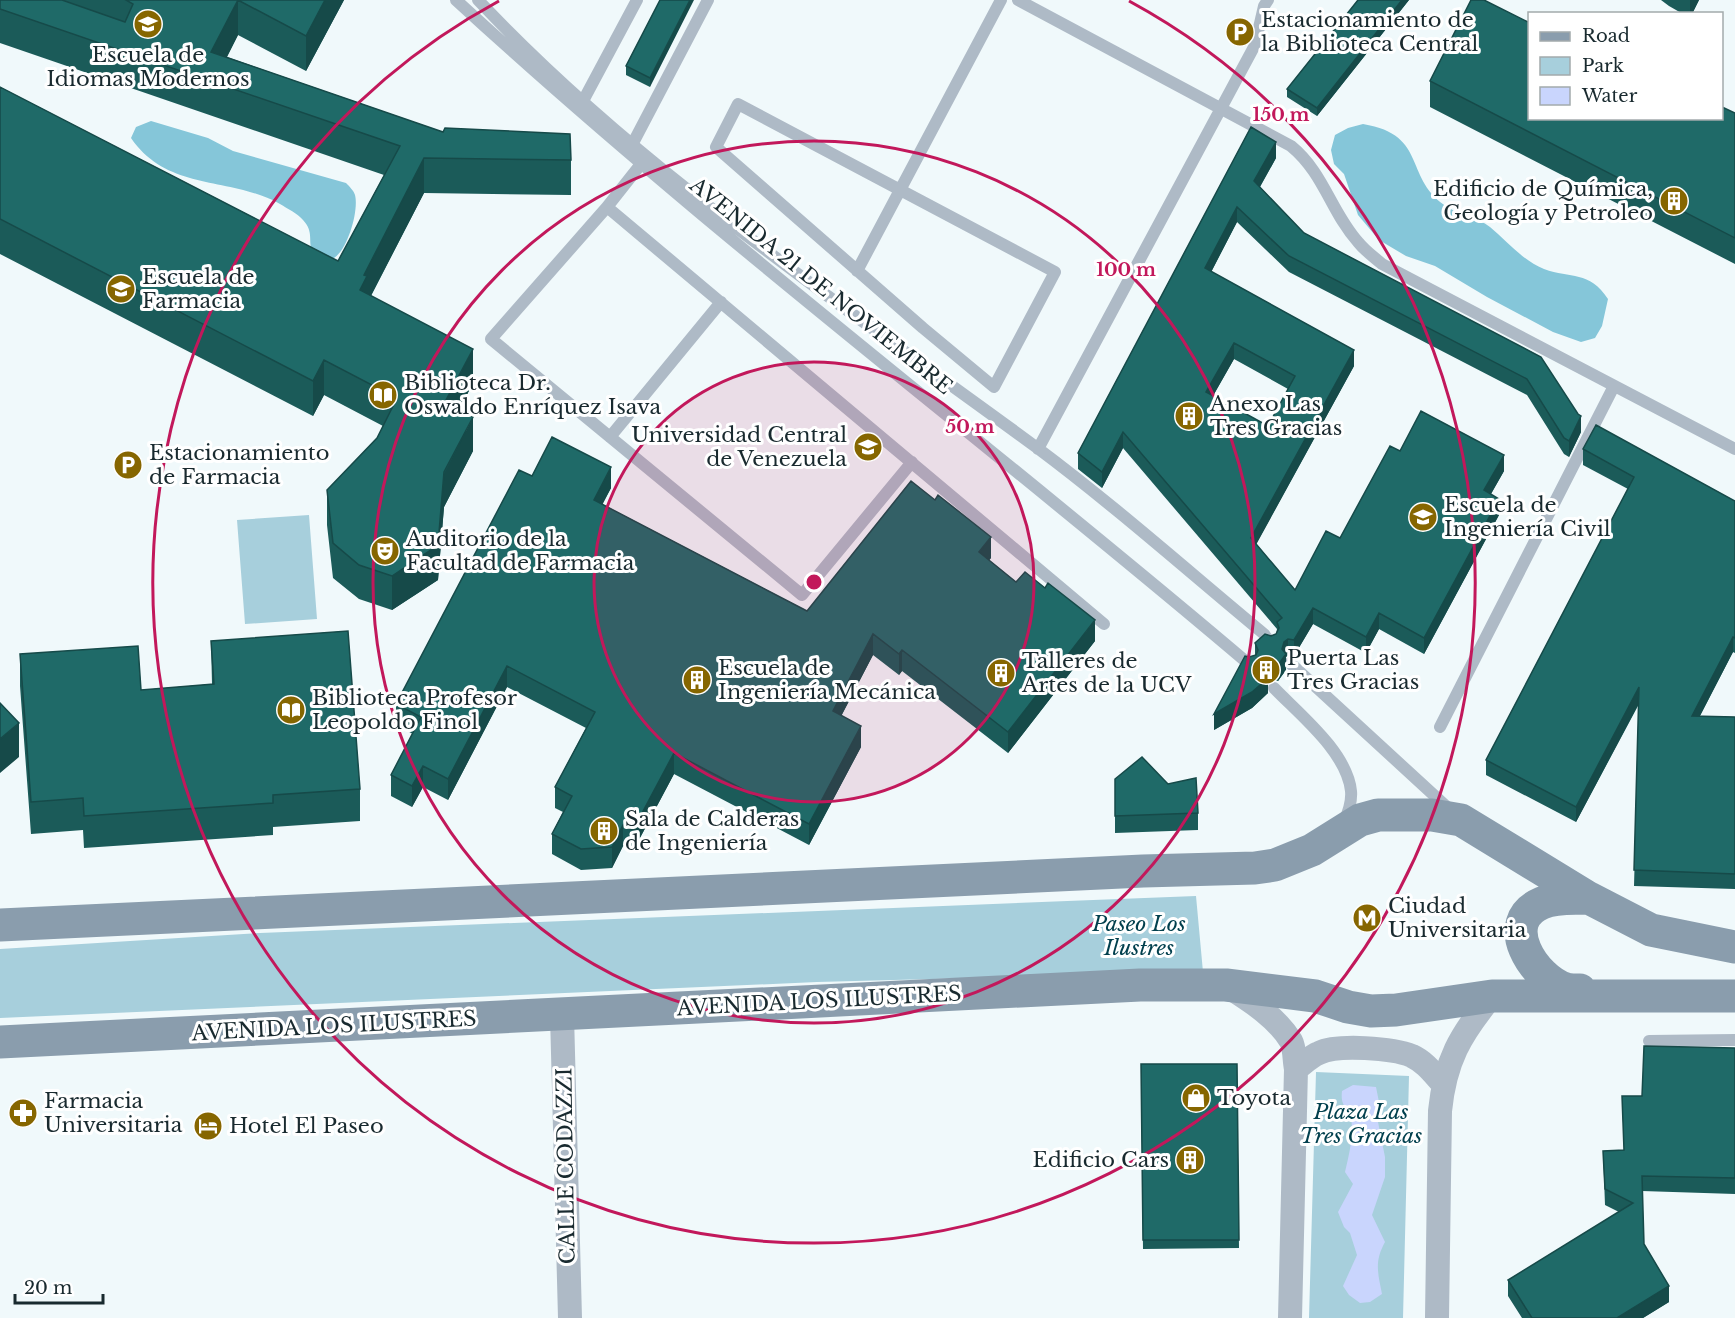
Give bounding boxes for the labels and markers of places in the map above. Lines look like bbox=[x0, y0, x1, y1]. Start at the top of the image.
place label: Estacionamiento de la Biblioteca Central bbox=[1261, 7, 1479, 57]
school or university icon: Escuela de Idiomas Modernos bbox=[132, 8, 164, 40]
parking icon: Estacionamiento de la Biblioteca Central bbox=[1224, 16, 1256, 48]
place label: Escuela de Idiomas Modernos bbox=[46, 42, 250, 92]
place label: Edificio de Química, Geología y Petroleo bbox=[1433, 176, 1653, 226]
building icon: Edificio de Química, Geología y Petroleo bbox=[1658, 185, 1690, 217]
place label: Escuela de Farmacia bbox=[142, 264, 255, 314]
school or university icon: Escuela de Farmacia bbox=[105, 273, 137, 305]
place label: Biblioteca Dr. Oswaldo Enríquez Isava bbox=[404, 370, 662, 420]
library icon: Biblioteca Dr. Oswaldo Enríquez Isava bbox=[367, 379, 399, 411]
place label: Anexo Las Tres Gracias bbox=[1209, 391, 1342, 441]
building icon: Anexo Las Tres Gracias bbox=[1173, 400, 1205, 432]
place label: Universidad Central de Venezuela bbox=[631, 422, 847, 472]
school or university icon: Universidad Central de Venezuela bbox=[852, 431, 884, 463]
place label: Estacionamiento de Farmacia bbox=[149, 440, 329, 490]
parking icon: Estacionamiento de Farmacia bbox=[112, 449, 144, 481]
place label: Escuela de Ingeniería Civil bbox=[1444, 492, 1611, 542]
school or university icon: Escuela de Ingeniería Civil bbox=[1407, 501, 1439, 533]
place label: Auditorio de la Facultad de Farmacia bbox=[405, 526, 635, 576]
theatre icon: Auditorio de la Facultad de Farmacia bbox=[369, 535, 401, 567]
centre of rings bbox=[804, 572, 824, 592]
place label: Puerta Las Tres Gracias bbox=[1287, 645, 1419, 695]
place label: Talleres de Artes de la UCV bbox=[1021, 648, 1192, 698]
building icon: Puerta Las Tres Gracias bbox=[1250, 654, 1282, 686]
place label: Escuela de Ingeniería Mecánica bbox=[718, 655, 936, 705]
building icon: Talleres de Artes de la UCV bbox=[985, 657, 1017, 689]
building icon: Escuela de Ingeniería Mecánica bbox=[681, 664, 713, 696]
place label: Biblioteca Profesor Leopoldo Finol bbox=[312, 685, 517, 735]
library icon: Biblioteca Profesor Leopoldo Finol bbox=[275, 694, 307, 726]
place label: Sala de Calderas de Ingeniería bbox=[625, 806, 799, 856]
building icon: Sala de Calderas de Ingeniería bbox=[588, 815, 620, 847]
place label: Ciudad Universitaria bbox=[1388, 893, 1527, 943]
metro station icon: Ciudad Universitaria bbox=[1351, 902, 1383, 934]
shop icon: Toyota bbox=[1180, 1082, 1212, 1114]
place label: Toyota bbox=[1217, 1085, 1291, 1111]
place label: Farmacia Universitaria bbox=[44, 1088, 183, 1138]
pharmacy icon: Farmacia Universitaria bbox=[7, 1097, 39, 1129]
hotel icon: Hotel El Paseo bbox=[192, 1110, 224, 1142]
place label: Hotel El Paseo bbox=[229, 1113, 384, 1139]
building icon: Edificio Cars bbox=[1174, 1144, 1206, 1176]
place label: Edificio Cars bbox=[1033, 1147, 1169, 1173]

